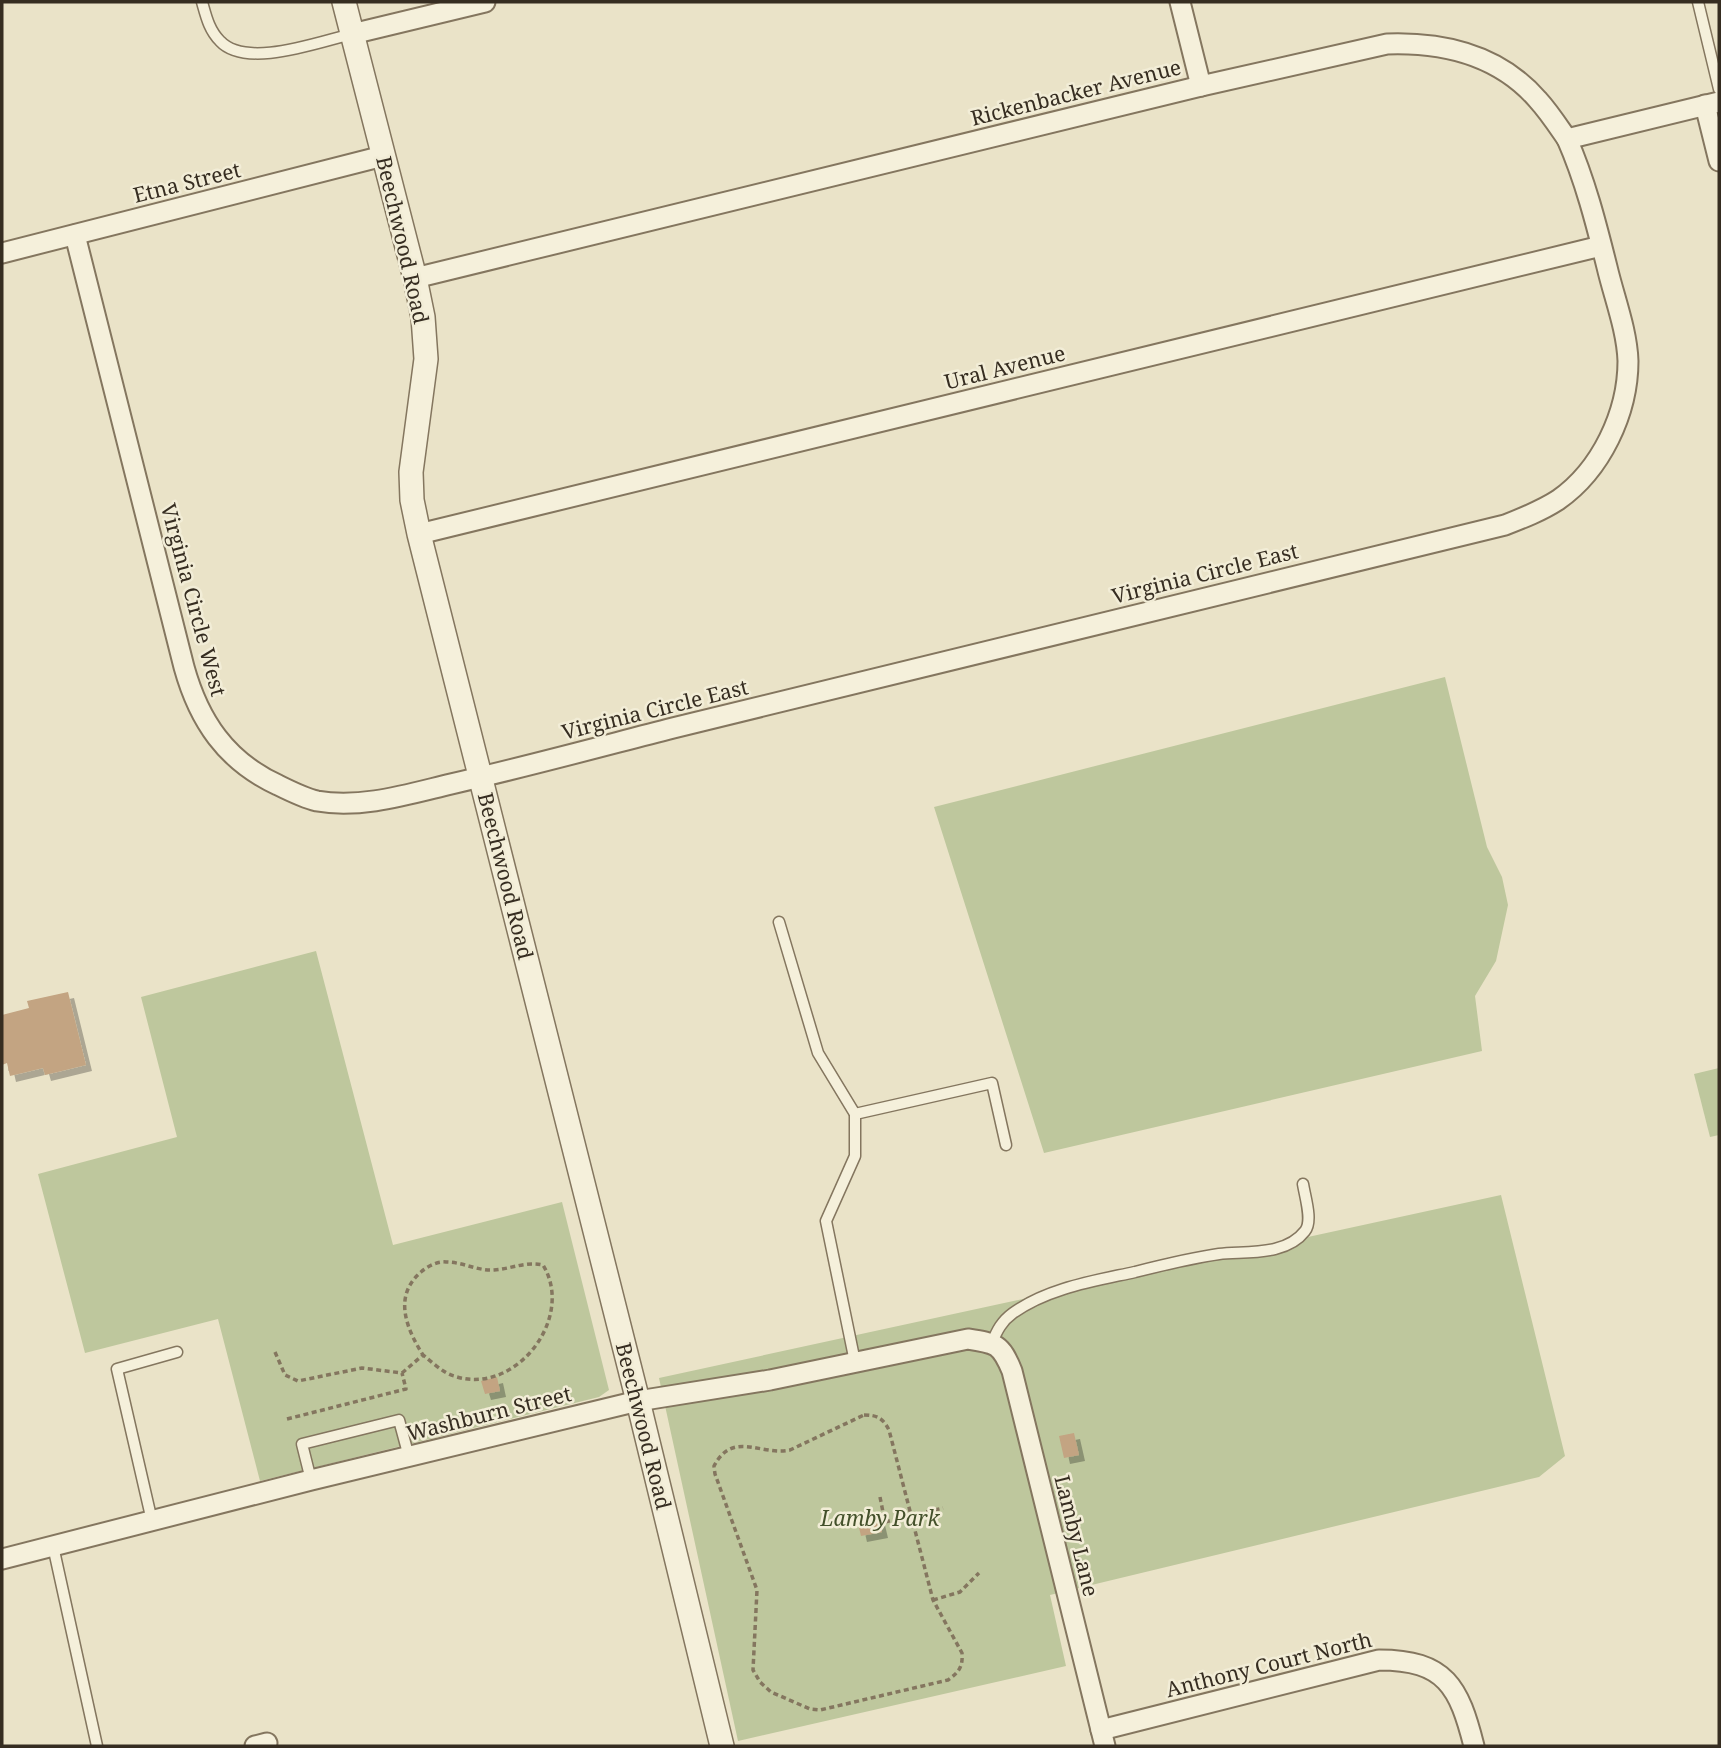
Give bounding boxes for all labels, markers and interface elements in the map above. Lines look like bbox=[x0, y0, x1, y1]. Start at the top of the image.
street label: Rickenbacker Avenue bbox=[968, 52, 1184, 132]
street label: Beechwood Road bbox=[370, 153, 436, 326]
street label: Etna Street bbox=[130, 155, 243, 209]
street label: Ural Avenue bbox=[942, 339, 1068, 396]
street label: Virginia Circle West bbox=[155, 500, 233, 699]
street label: Virginia Circle East bbox=[1109, 536, 1301, 610]
street label: Virginia Circle East bbox=[559, 672, 751, 746]
street label: Beechwood Road bbox=[472, 789, 540, 962]
street label: Beechwood Road bbox=[610, 1339, 678, 1512]
street label: Washburn Street bbox=[403, 1379, 574, 1447]
street label: Lamby Lane bbox=[1048, 1472, 1106, 1599]
park label: Lamby Park bbox=[820, 1504, 941, 1532]
street label: Anthony Court North bbox=[1163, 1625, 1375, 1703]

